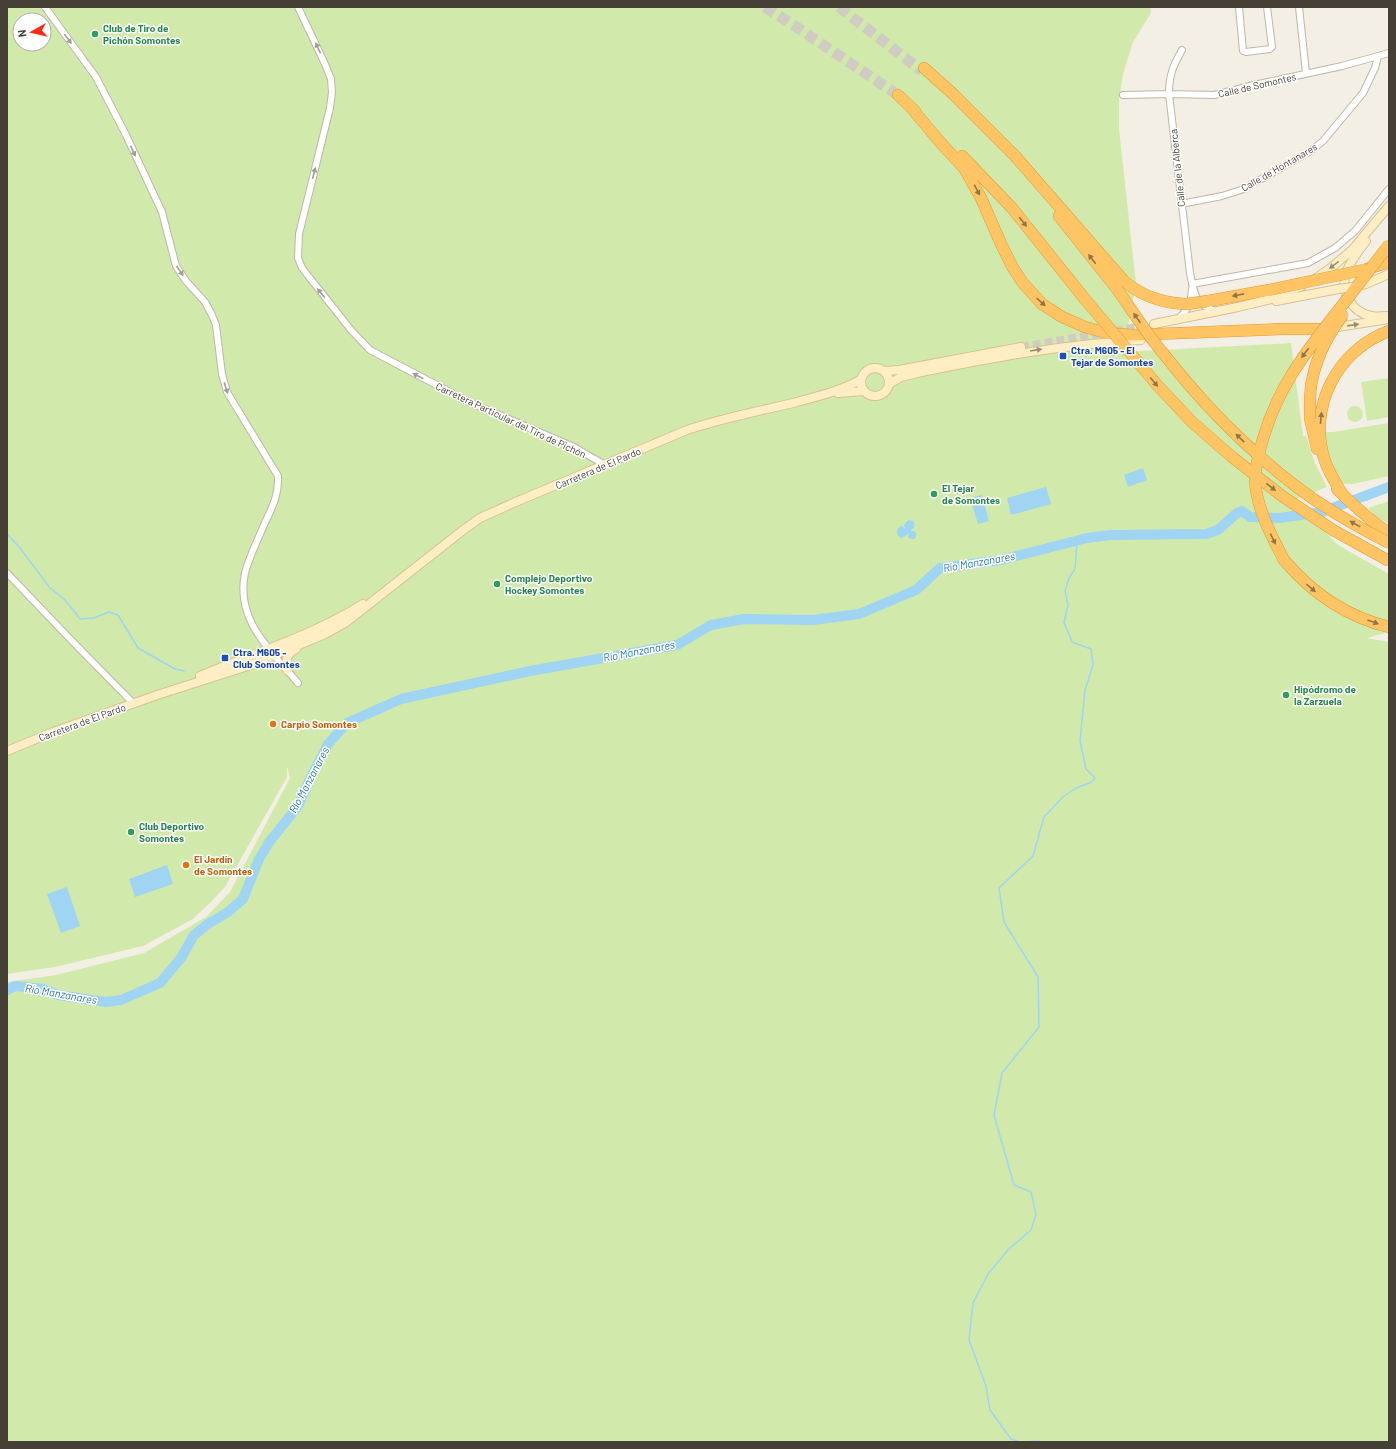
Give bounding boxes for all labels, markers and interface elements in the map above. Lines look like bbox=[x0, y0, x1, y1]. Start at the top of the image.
north arrow bbox=[12, 12, 52, 52]
place label: Club de Tiro de Pichón Somontes bbox=[103, 22, 180, 46]
text: N bbox=[15, 29, 29, 38]
marker: Club de Tiro de Pichón Somontes bbox=[90, 29, 100, 39]
one-way arrow bbox=[64, 33, 72, 44]
one-way arrow bbox=[315, 42, 321, 53]
street label: Calle de Somontes bbox=[1217, 70, 1297, 100]
street label: Calle de la Alberca bbox=[1167, 128, 1187, 208]
street label: Calle de Hontanares bbox=[1239, 140, 1319, 194]
one-way arrow bbox=[130, 145, 136, 156]
one-way arrow bbox=[312, 166, 318, 179]
one-way arrow bbox=[974, 184, 980, 196]
one-way arrow bbox=[1019, 217, 1028, 228]
one-way arrow bbox=[1088, 253, 1097, 264]
one-way arrow bbox=[1328, 261, 1339, 269]
one-way arrow bbox=[176, 265, 183, 277]
one-way arrow bbox=[316, 288, 325, 299]
one-way arrow bbox=[1232, 293, 1245, 299]
one-way arrow bbox=[1036, 297, 1046, 306]
one-way arrow bbox=[1133, 313, 1142, 324]
one-way arrow bbox=[1347, 322, 1360, 328]
place label: Ctra. M605 - El Tejar de Somontes bbox=[1071, 344, 1153, 368]
one-way arrow bbox=[1030, 347, 1042, 353]
one-way arrow bbox=[1302, 348, 1310, 358]
marker: Ctra. M605 - El Tejar de Somontes bbox=[1058, 351, 1068, 361]
one-way arrow bbox=[413, 373, 424, 379]
one-way arrow bbox=[1150, 376, 1159, 387]
street label: Carretera Particular del Tiro de Pichón bbox=[434, 380, 588, 460]
one-way arrow bbox=[223, 383, 229, 395]
one-way arrow bbox=[1318, 412, 1324, 424]
one-way arrow bbox=[1235, 433, 1245, 443]
street label: Carretera de El Pardo bbox=[553, 445, 643, 491]
place label: El Tejar de Somontes bbox=[942, 482, 1000, 506]
one-way arrow bbox=[1265, 483, 1276, 492]
marker: El Tejar de Somontes bbox=[929, 489, 939, 499]
one-way arrow bbox=[1349, 521, 1361, 528]
one-way arrow bbox=[1270, 533, 1276, 544]
water label: Río Manzanares bbox=[942, 549, 1016, 574]
place label: Complejo Deportivo Hockey Somontes bbox=[505, 572, 593, 596]
marker: Complejo Deportivo Hockey Somontes bbox=[492, 579, 502, 589]
one-way arrow bbox=[1306, 583, 1317, 592]
one-way arrow bbox=[1367, 619, 1379, 625]
water label: Río Manzanares bbox=[602, 637, 676, 664]
place label: Ctra. M605 - Club Somontes bbox=[233, 646, 300, 670]
marker: Ctra. M605 - Club Somontes bbox=[220, 653, 230, 663]
place label: Hipódromo de la Zarzuela bbox=[1294, 683, 1356, 707]
marker: Hipódromo de la Zarzuela bbox=[1281, 690, 1291, 700]
street label: Carretera de El Pardo bbox=[37, 701, 127, 743]
place label: Carpio Somontes bbox=[281, 718, 357, 730]
marker: Carpio Somontes bbox=[268, 719, 278, 729]
water label: Río Manzanares bbox=[286, 745, 331, 815]
place label: Club Deportivo Somontes bbox=[139, 820, 205, 844]
marker: Club Deportivo Somontes bbox=[126, 827, 136, 837]
place label: El Jardín de Somontes bbox=[194, 853, 252, 877]
marker: El Jardín de Somontes bbox=[181, 860, 191, 870]
water label: Río Manzanares bbox=[24, 981, 98, 1006]

